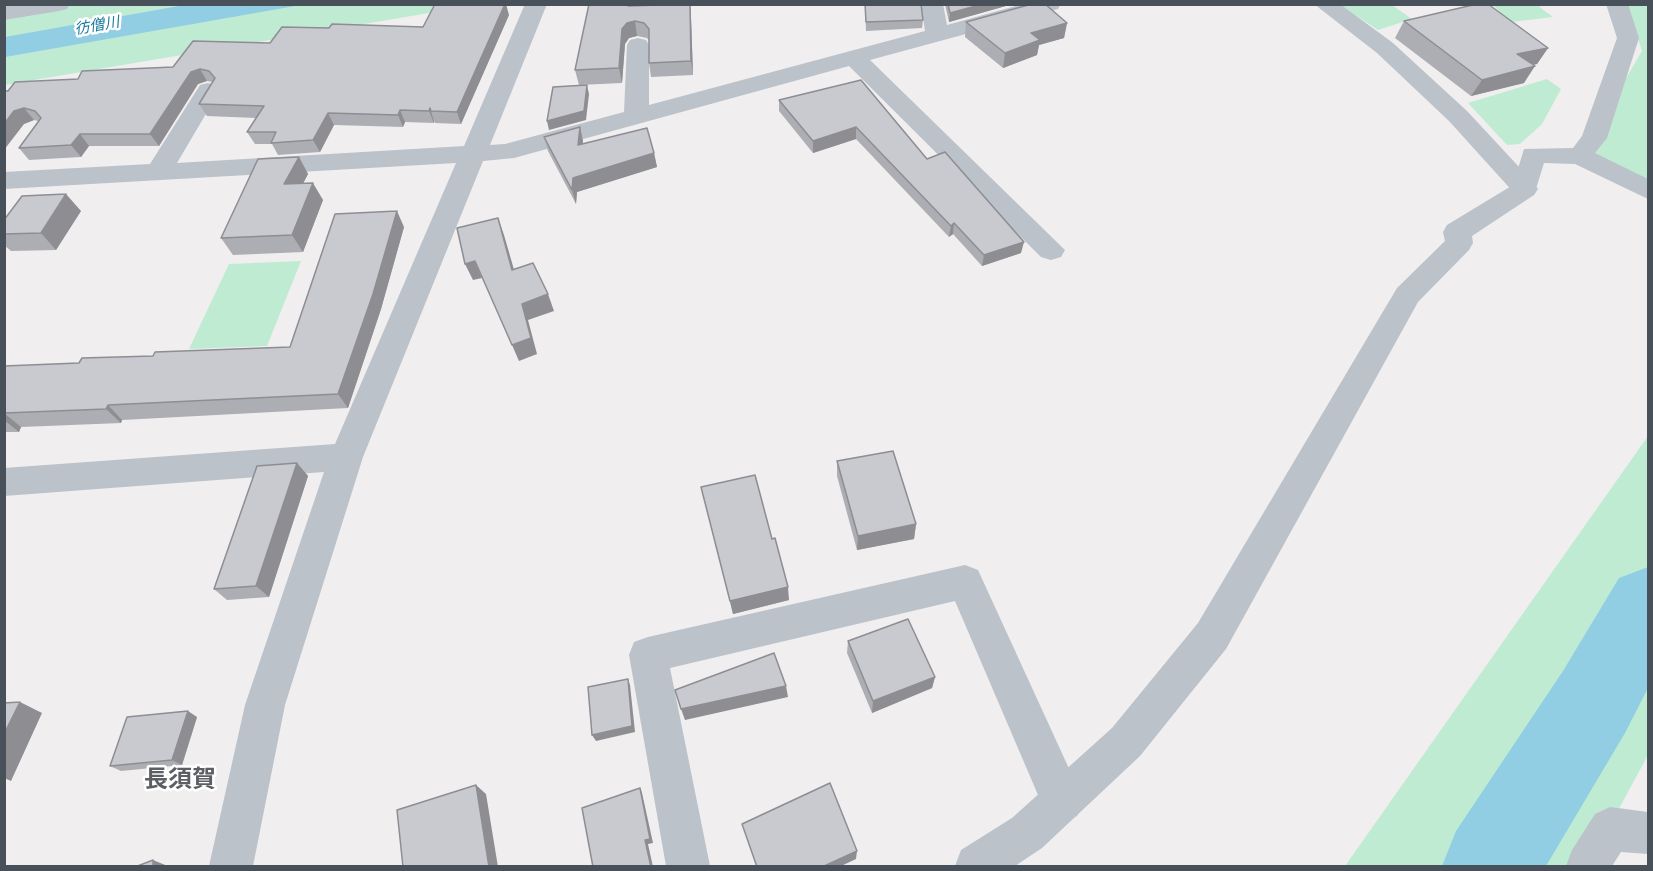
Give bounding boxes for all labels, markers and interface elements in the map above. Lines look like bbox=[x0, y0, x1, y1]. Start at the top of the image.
water label: 彷僧川 bbox=[73, 13, 121, 39]
district label: 長須賀 bbox=[144, 766, 216, 794]

